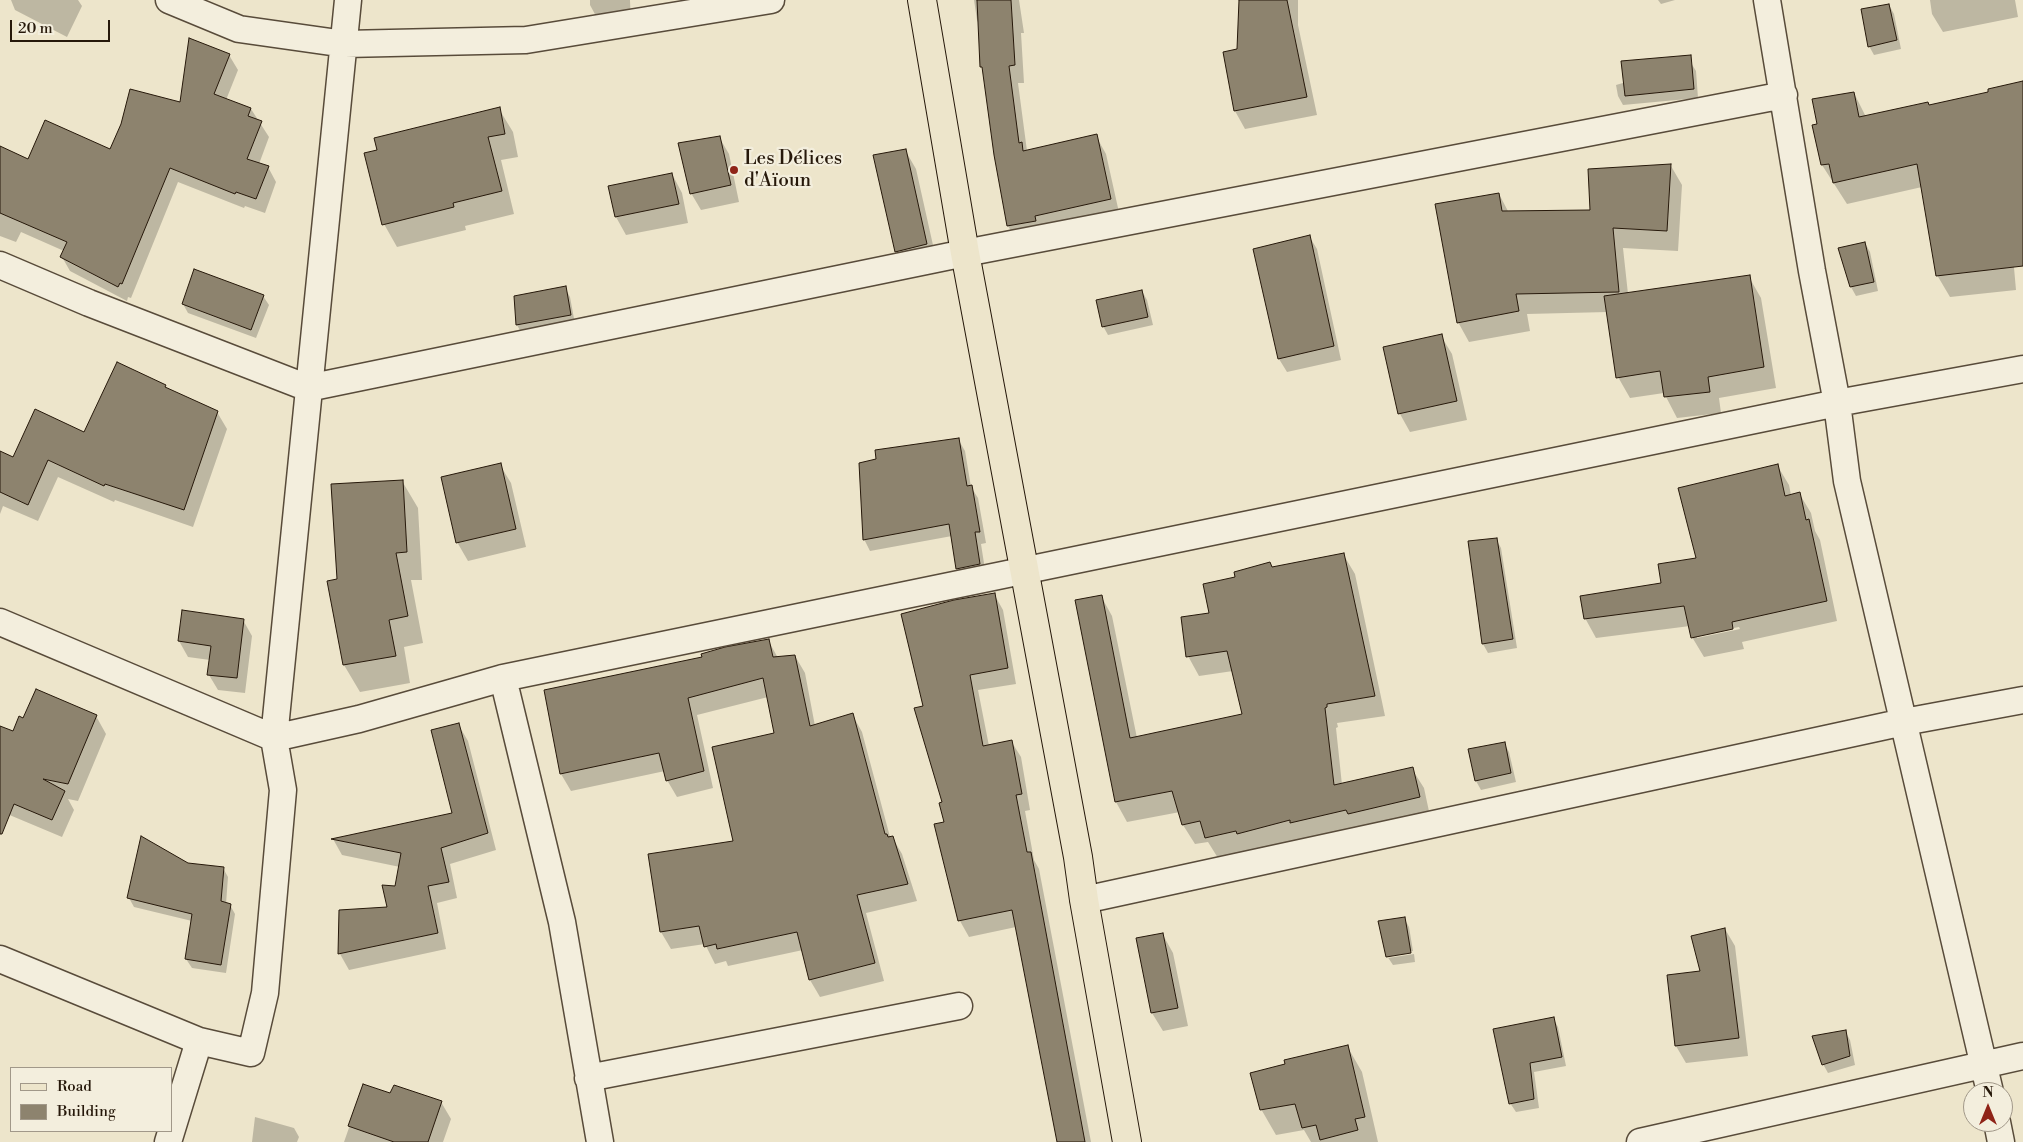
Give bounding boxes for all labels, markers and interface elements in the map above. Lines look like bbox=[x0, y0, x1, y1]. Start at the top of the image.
scale bar bbox=[12, 10, 112, 42]
text: 20 m bbox=[18, 19, 53, 38]
place label: Les Délices d'Aïoun bbox=[744, 148, 842, 192]
marker: Les Délices d'Aïoun bbox=[728, 164, 740, 176]
legend bbox=[10, 1067, 172, 1132]
text: Road bbox=[57, 1077, 92, 1096]
north arrow bbox=[1963, 1082, 2013, 1132]
text: N bbox=[1982, 1084, 1994, 1102]
text: Building bbox=[57, 1102, 116, 1121]

